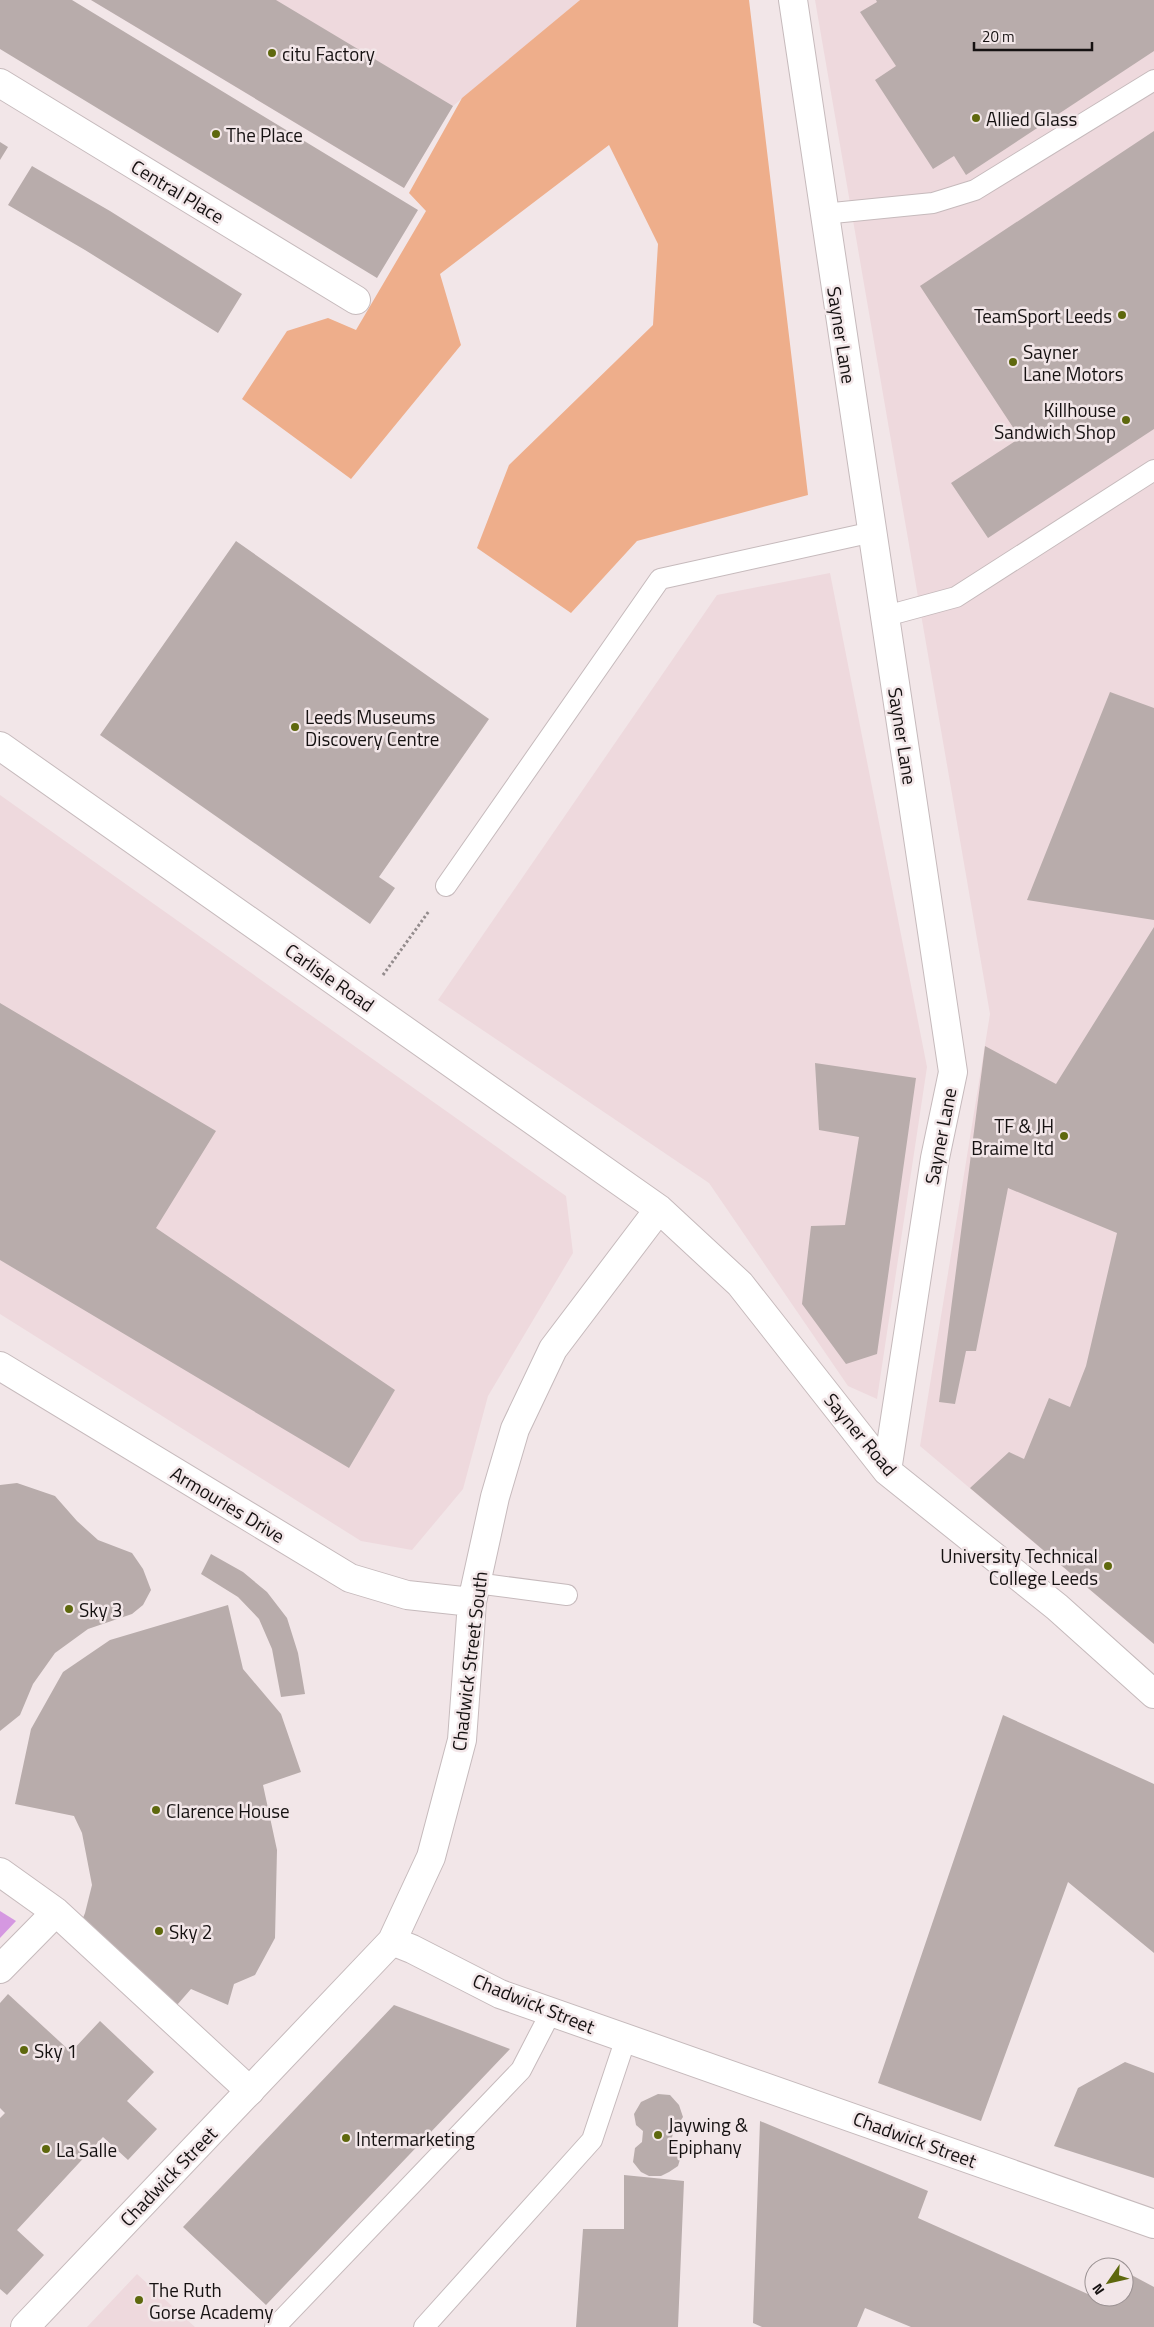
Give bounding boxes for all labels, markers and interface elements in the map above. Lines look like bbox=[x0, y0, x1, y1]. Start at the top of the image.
scale bar bbox=[974, 20, 1092, 52]
text: 20 m bbox=[982, 25, 1015, 48]
place label: citu Factory bbox=[282, 39, 375, 68]
marker: citu Factory bbox=[266, 47, 278, 59]
place label: Allied Glass bbox=[986, 104, 1078, 133]
marker: Allied Glass bbox=[970, 112, 982, 124]
place label: The Place bbox=[226, 120, 303, 149]
marker: The Place bbox=[210, 128, 222, 140]
street label: Central Place bbox=[126, 152, 230, 230]
street label: Sayner Lane bbox=[820, 284, 864, 386]
place label: TeamSport Leeds bbox=[974, 301, 1112, 330]
marker: TeamSport Leeds bbox=[1116, 309, 1128, 321]
place label: Sayner Lane Motors bbox=[1023, 337, 1124, 388]
marker: Sayner Lane Motors bbox=[1007, 356, 1019, 368]
place label: Killhouse Sandwich Shop bbox=[994, 395, 1116, 446]
marker: Killhouse Sandwich Shop bbox=[1120, 414, 1132, 426]
street label: Sayner Lane bbox=[881, 685, 925, 787]
place label: Leeds Museums Discovery Centre bbox=[305, 702, 439, 753]
marker: Leeds Museums Discovery Centre bbox=[289, 721, 301, 733]
street label: Carlisle Road bbox=[279, 936, 381, 1018]
street label: Sayner Lane bbox=[916, 1085, 964, 1187]
place label: TF & JH Braime ltd bbox=[971, 1111, 1054, 1162]
marker: TF & JH Braime ltd bbox=[1058, 1130, 1070, 1142]
street label: Sayner Road bbox=[818, 1386, 904, 1482]
street label: Armouries Drive bbox=[165, 1458, 291, 1550]
place label: University Technical College Leeds bbox=[940, 1541, 1098, 1592]
marker: University Technical College Leeds bbox=[1102, 1560, 1114, 1572]
street label: Chadwick Street South bbox=[444, 1570, 494, 1752]
place label: Sky 3 bbox=[79, 1595, 122, 1624]
marker: Sky 3 bbox=[63, 1603, 75, 1615]
place label: Clarence House bbox=[166, 1796, 290, 1825]
marker: Clarence House bbox=[150, 1804, 162, 1816]
place label: Sky 2 bbox=[169, 1917, 212, 1946]
marker: Sky 2 bbox=[153, 1925, 165, 1937]
street label: Chadwick Street bbox=[469, 1965, 600, 2041]
place label: Sky 1 bbox=[34, 2036, 77, 2065]
marker: Sky 1 bbox=[18, 2044, 30, 2056]
street label: Chadwick Street bbox=[849, 2103, 981, 2175]
place label: Jaywing & Epiphany bbox=[668, 2110, 748, 2161]
street label: Chadwick Street bbox=[113, 2119, 224, 2233]
place label: Intermarketing bbox=[356, 2124, 475, 2153]
marker: Jaywing & Epiphany bbox=[652, 2129, 664, 2141]
marker: Intermarketing bbox=[340, 2132, 352, 2144]
place label: La Salle bbox=[56, 2135, 117, 2164]
marker: La Salle bbox=[40, 2143, 52, 2155]
north arrow bbox=[1084, 2257, 1134, 2307]
place label: The Ruth Gorse Academy bbox=[149, 2275, 274, 2326]
text: N bbox=[1086, 2280, 1109, 2299]
marker: The Ruth Gorse Academy bbox=[133, 2294, 145, 2306]

